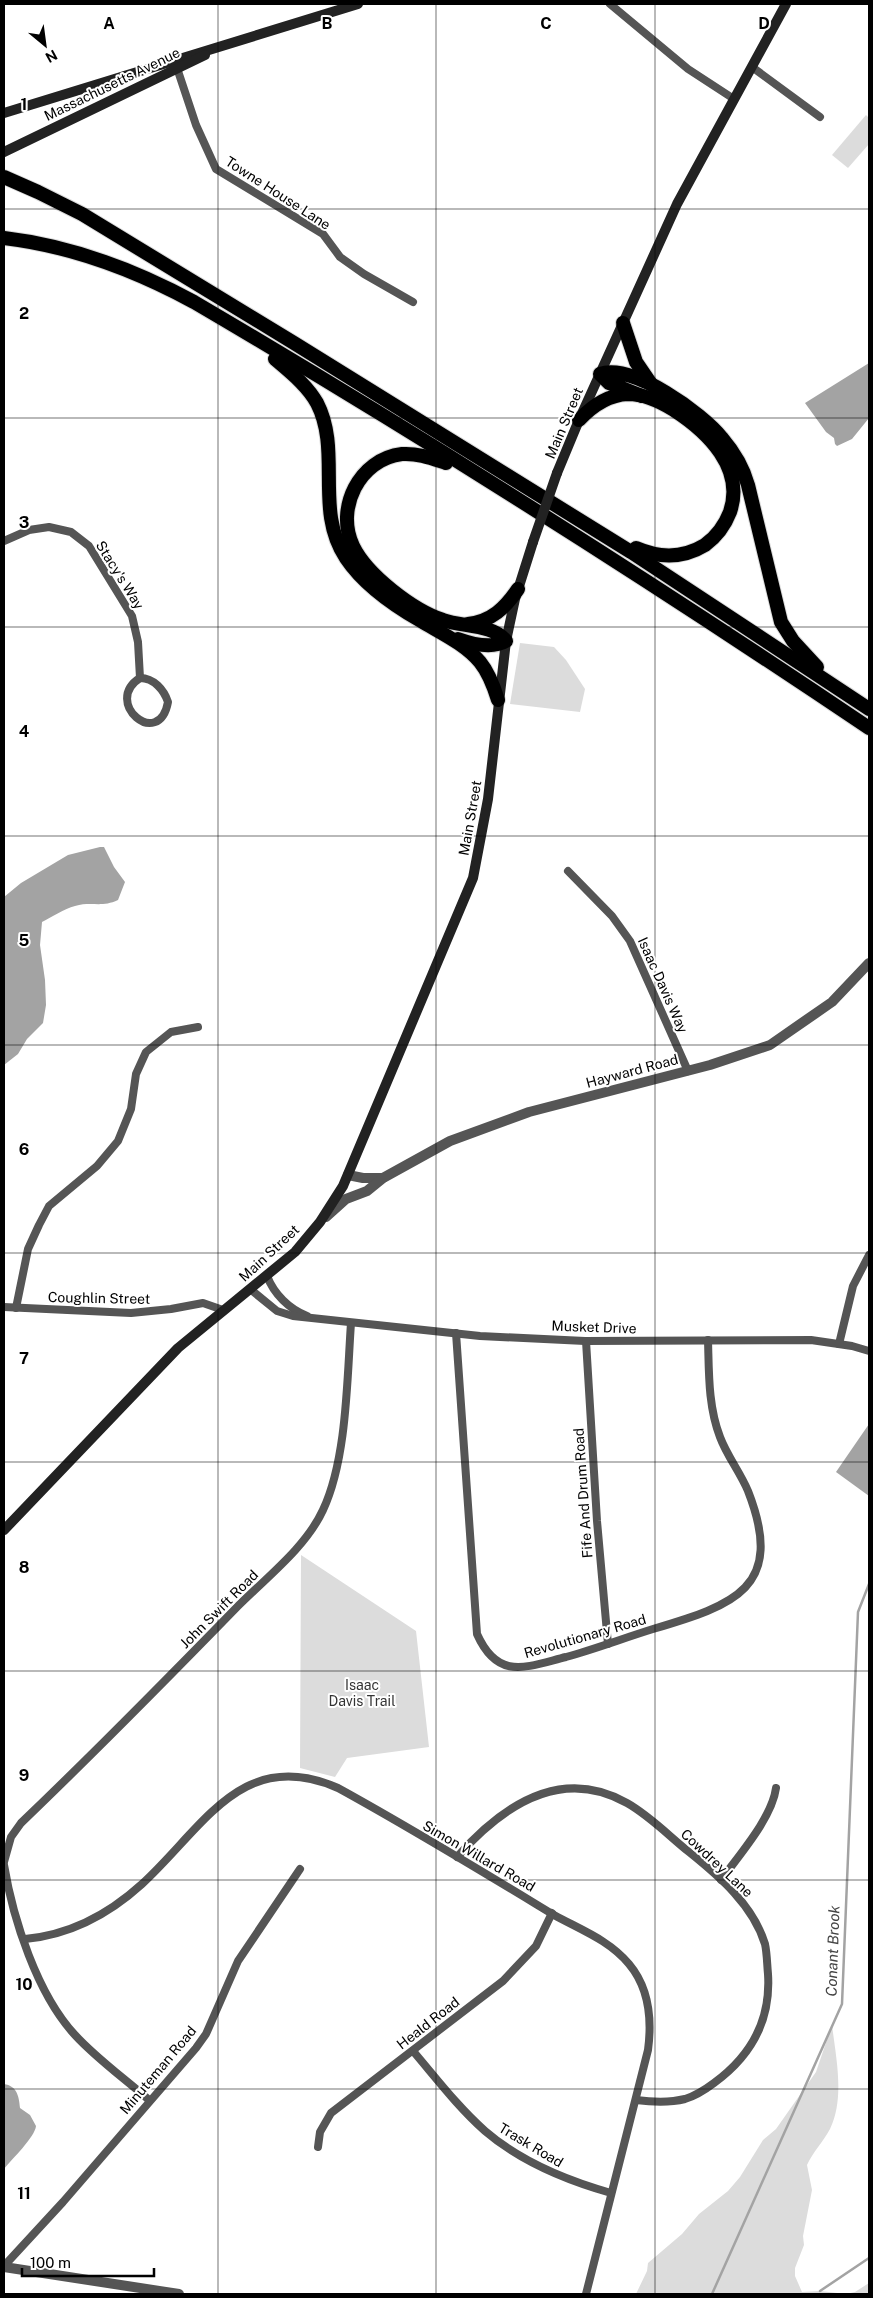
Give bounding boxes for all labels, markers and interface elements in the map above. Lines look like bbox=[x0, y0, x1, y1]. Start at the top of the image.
text: A bbox=[103, 14, 115, 33]
text: B bbox=[322, 14, 333, 33]
text: C bbox=[540, 14, 552, 33]
text: D bbox=[758, 14, 770, 33]
north arrow bbox=[20, 20, 70, 70]
street label: Massachusetts Avenue bbox=[42, 44, 183, 124]
text: N bbox=[43, 47, 60, 66]
text: 1 bbox=[21, 95, 27, 114]
street label: Towne House Lane bbox=[222, 153, 334, 233]
text: 2 bbox=[19, 304, 29, 323]
street label: Main Street bbox=[542, 385, 586, 461]
text: 3 bbox=[19, 513, 29, 532]
street label: Stacy's Way bbox=[93, 538, 148, 613]
text: 4 bbox=[19, 722, 30, 741]
street label: Main Street bbox=[456, 779, 484, 857]
text: 5 bbox=[19, 931, 30, 950]
street label: Isaac Davis Way bbox=[635, 935, 691, 1036]
street label: Hayward Road bbox=[584, 1051, 680, 1091]
text: 6 bbox=[19, 1140, 29, 1159]
street label: Main Street bbox=[236, 1221, 302, 1285]
street label: Coughlin Street bbox=[48, 1289, 150, 1307]
street label: Musket Drive bbox=[551, 1318, 637, 1336]
text: 7 bbox=[19, 1349, 29, 1368]
street label: Fife And Drum Road bbox=[570, 1427, 596, 1559]
text: 8 bbox=[19, 1558, 30, 1577]
street label: John Swift Road bbox=[177, 1567, 261, 1651]
street label: Revolutionary Road bbox=[522, 1611, 648, 1661]
park label: Isaac Davis Trail bbox=[329, 1677, 395, 1709]
text: 9 bbox=[19, 1766, 29, 1785]
street label: Simon Willard Road bbox=[420, 1817, 538, 1895]
street label: Cowdrey Lane bbox=[678, 1826, 756, 1900]
water label: Conant Brook bbox=[822, 1904, 843, 1997]
text: 10 bbox=[15, 1975, 33, 1994]
street label: Heald Road bbox=[394, 1994, 462, 2052]
street label: Minuteman Road bbox=[117, 2023, 199, 2117]
street label: Trask Road bbox=[496, 2120, 566, 2170]
text: 11 bbox=[17, 2184, 31, 2203]
scale bar bbox=[22, 2246, 155, 2278]
text: 100 m bbox=[30, 2254, 71, 2271]

